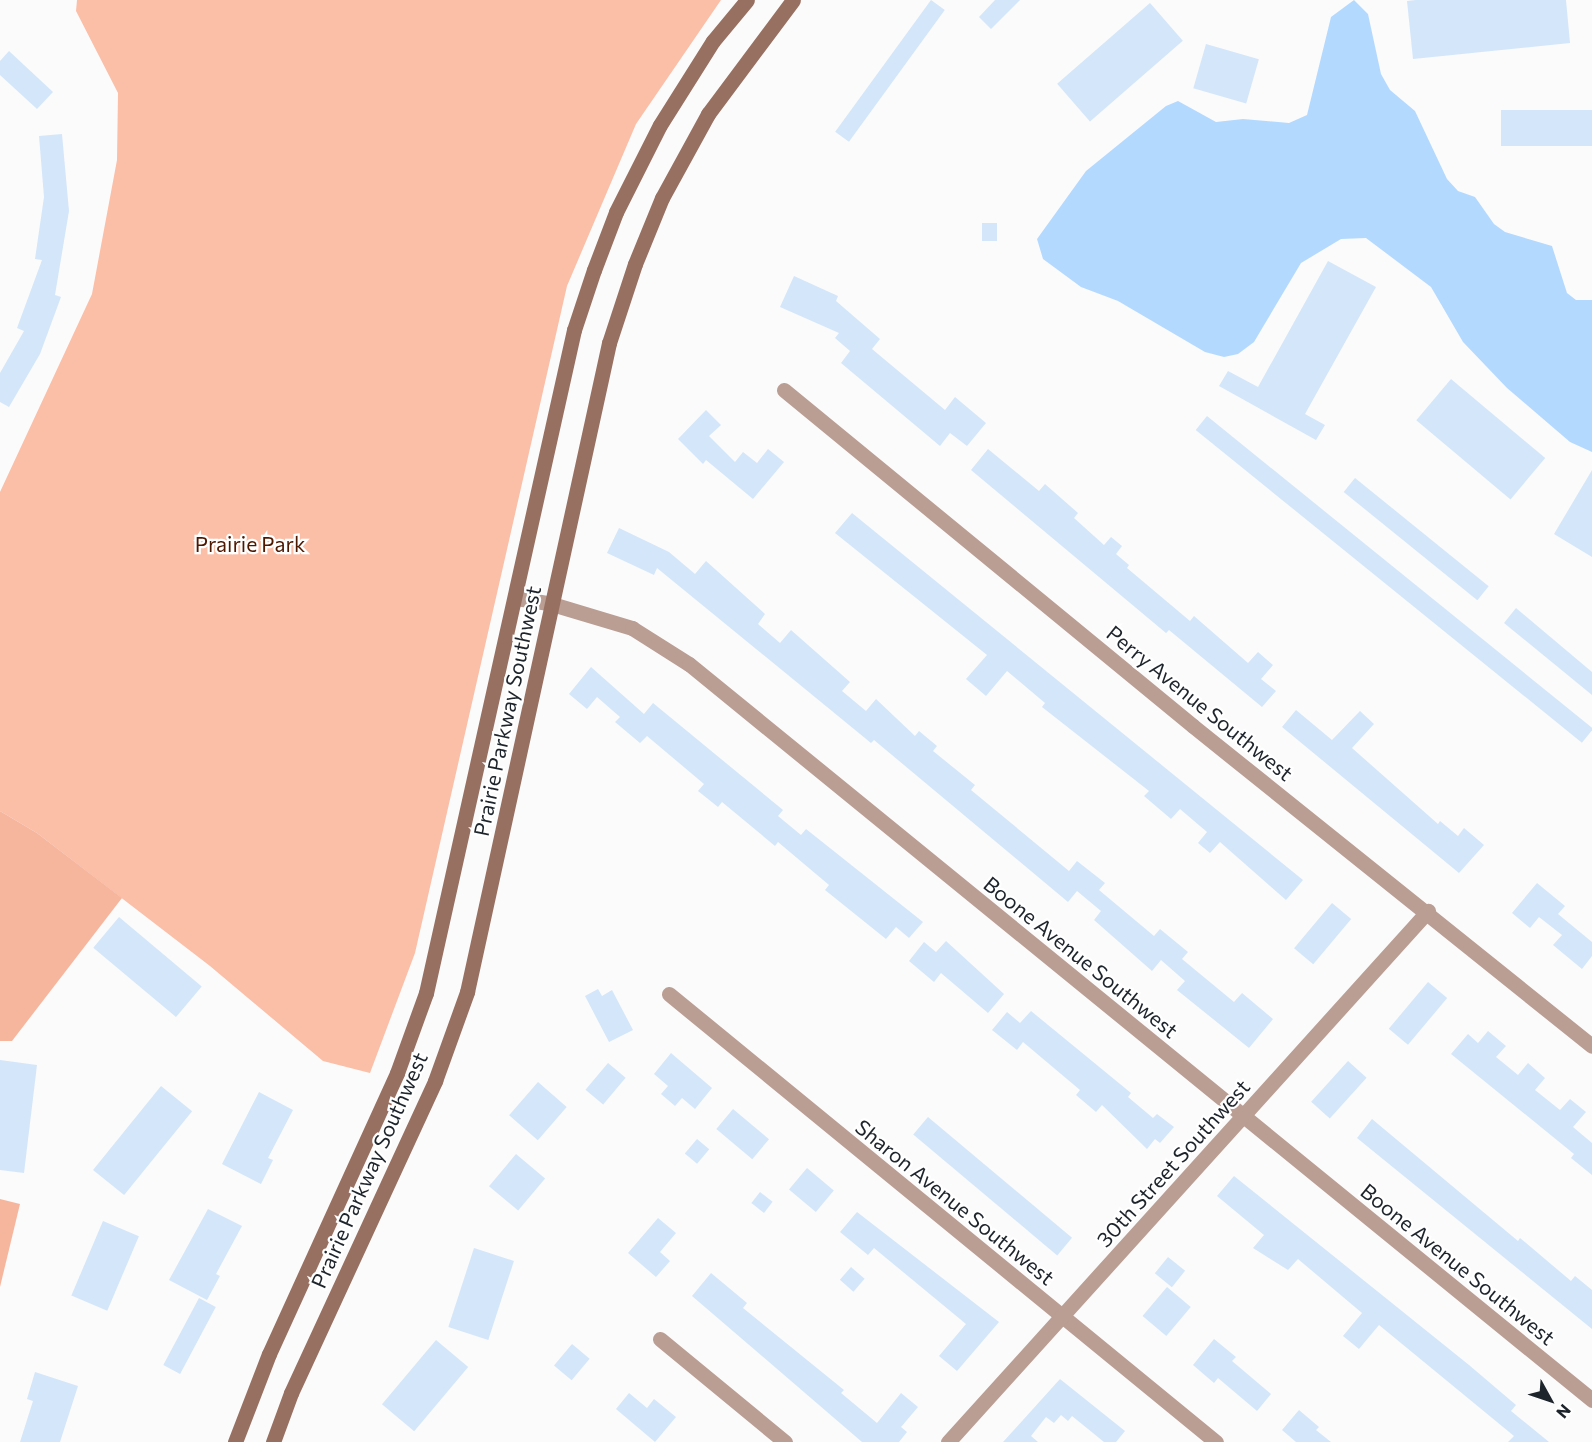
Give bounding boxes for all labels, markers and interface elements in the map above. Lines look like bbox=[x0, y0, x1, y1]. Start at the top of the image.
park label: Prairie Park bbox=[195, 531, 305, 557]
street label: Prairie Parkway Southwest bbox=[468, 583, 546, 839]
street label: Perry Avenue Southwest bbox=[1102, 620, 1298, 786]
street label: Boone Avenue Southwest bbox=[979, 871, 1183, 1043]
street label: Prairie Parkway Southwest bbox=[306, 1048, 432, 1292]
street label: 30th Street Southwest bbox=[1091, 1074, 1255, 1252]
street label: Sharon Avenue Southwest bbox=[850, 1114, 1060, 1290]
street label: Boone Avenue Southwest bbox=[1356, 1178, 1560, 1350]
north arrow bbox=[1520, 1370, 1580, 1430]
text: N bbox=[1553, 1401, 1575, 1423]

